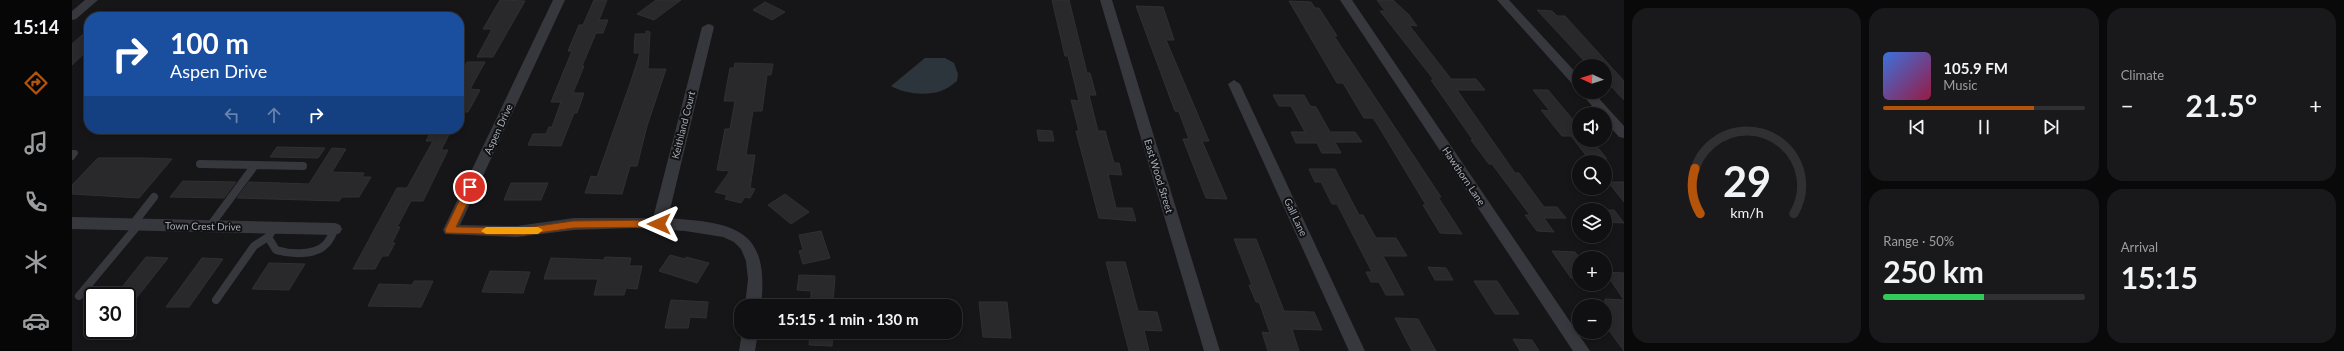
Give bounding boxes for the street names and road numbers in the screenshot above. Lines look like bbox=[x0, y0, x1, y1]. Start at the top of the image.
street label: Keithland Court bbox=[669, 90, 697, 160]
street label: Aspen Drive bbox=[481, 102, 515, 156]
street label: East Wood Street bbox=[1142, 138, 1176, 215]
street label: Hawthorn Lane bbox=[1440, 145, 1488, 207]
street label: Gall Lane bbox=[1282, 196, 1310, 238]
street label: Town Crest Drive bbox=[165, 219, 241, 233]

